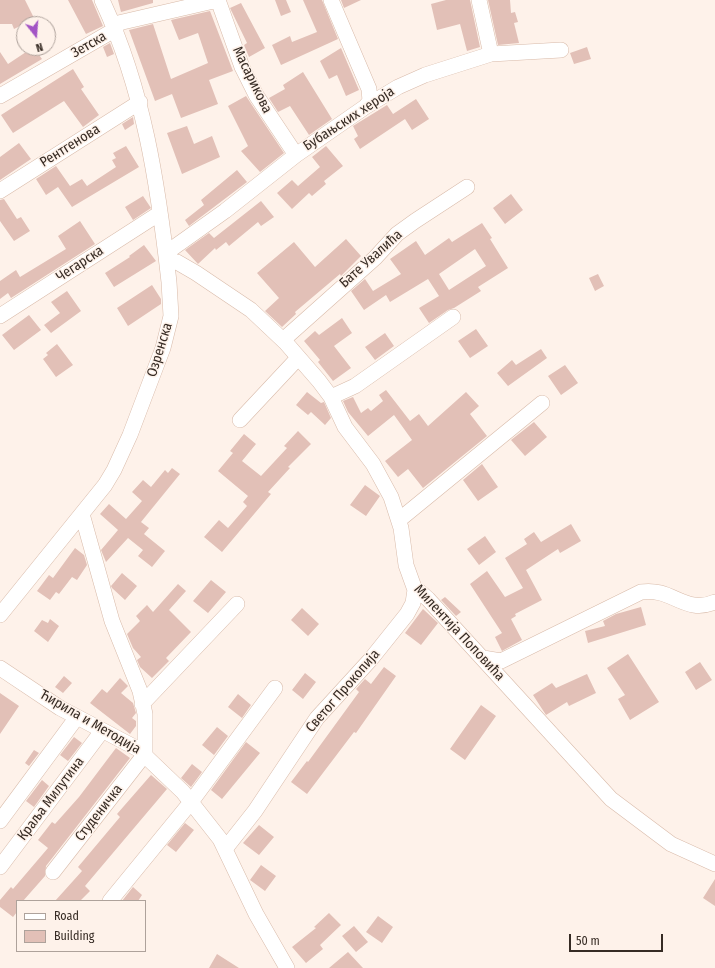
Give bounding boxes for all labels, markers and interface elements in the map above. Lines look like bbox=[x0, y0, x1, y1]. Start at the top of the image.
north arrow bbox=[16, 16, 56, 56]
street label: Зетска bbox=[68, 28, 110, 62]
text: N bbox=[34, 40, 44, 54]
street label: Масарикова bbox=[229, 44, 275, 116]
street label: Бубањских хероја bbox=[300, 83, 398, 155]
street label: Рентгенова bbox=[37, 121, 103, 171]
street label: Бате Увалића bbox=[336, 226, 406, 292]
street label: Чегарска bbox=[53, 243, 107, 285]
street label: Озренска bbox=[144, 321, 176, 379]
street label: Милентија Поповића bbox=[410, 581, 508, 685]
street label: Светог Прокопија bbox=[302, 646, 384, 736]
street label: Ћирила и Методија bbox=[37, 686, 143, 758]
street label: Краља Милутина bbox=[14, 754, 88, 844]
street label: Студеничка bbox=[72, 781, 126, 845]
legend bbox=[16, 900, 146, 952]
text: Road bbox=[54, 909, 79, 923]
scale bar bbox=[571, 926, 665, 952]
text: Building bbox=[54, 929, 94, 943]
text: 50 m bbox=[576, 934, 600, 948]

